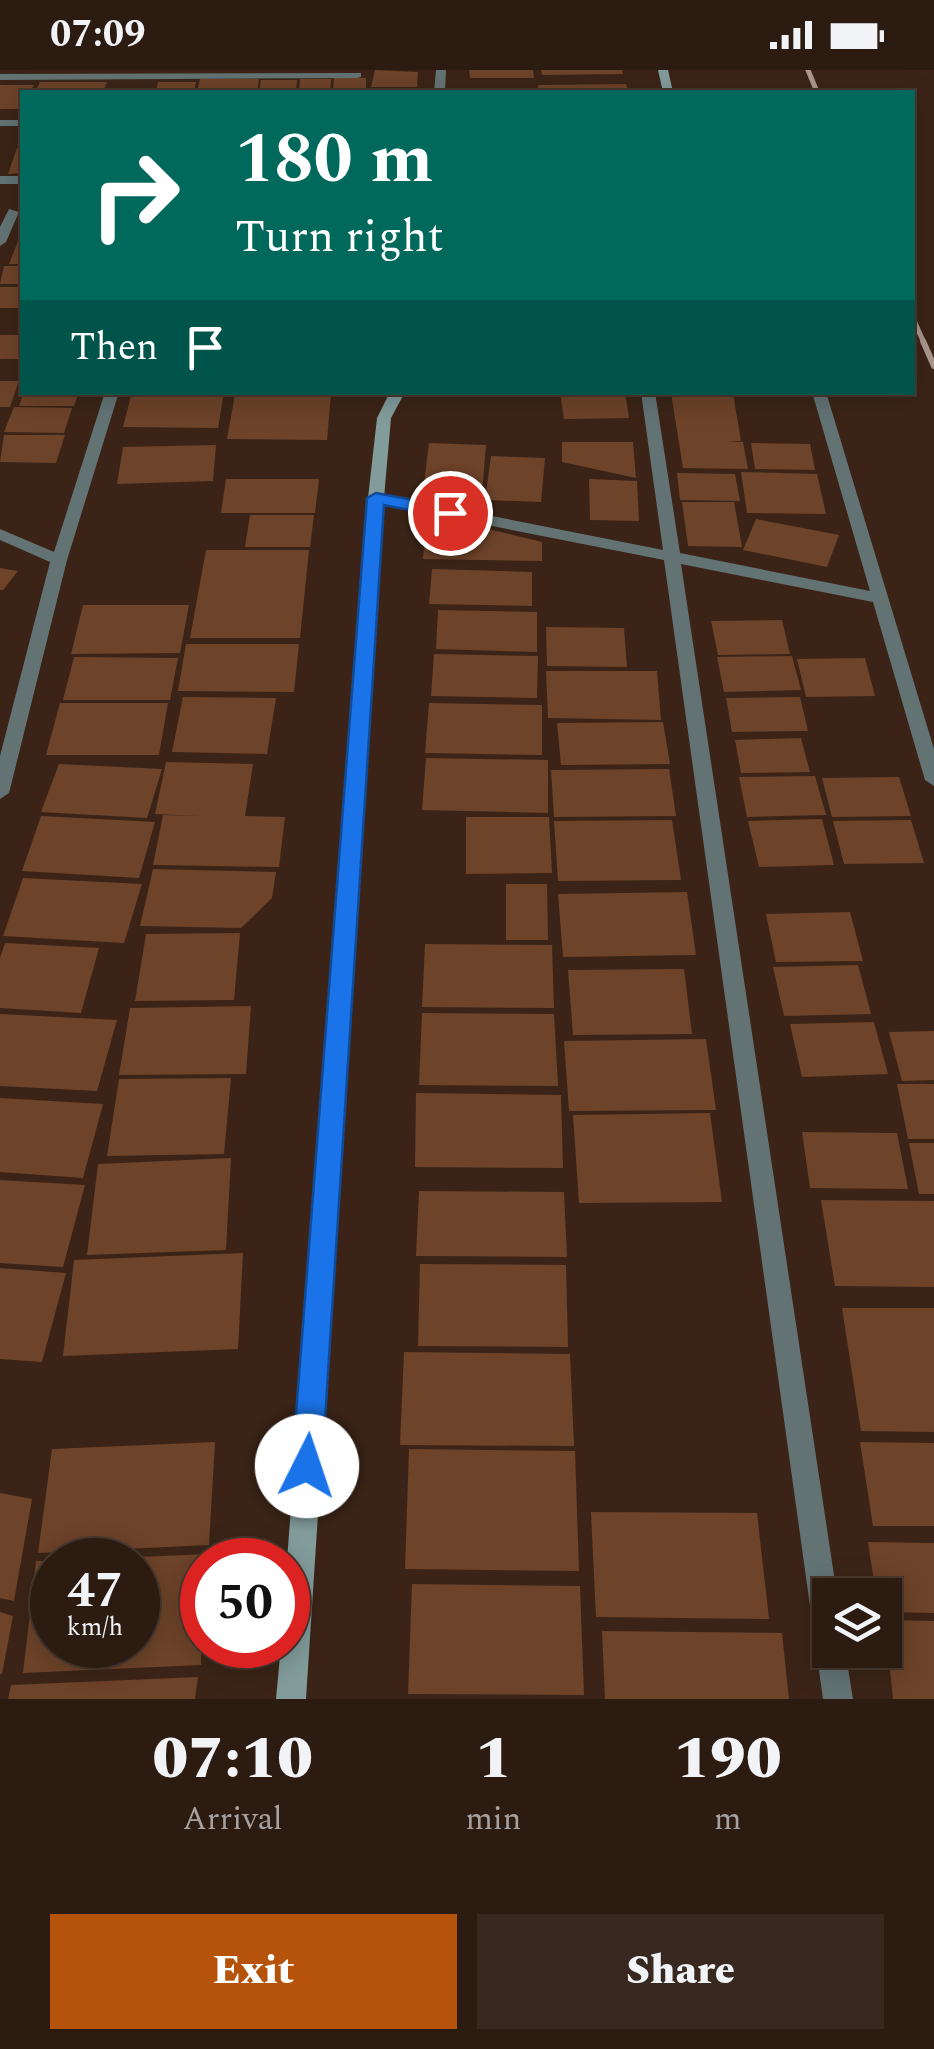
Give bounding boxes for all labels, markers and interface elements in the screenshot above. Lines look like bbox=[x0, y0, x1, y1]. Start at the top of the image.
text: 07:09 bbox=[50, 6, 145, 64]
text: 180 m bbox=[235, 107, 433, 213]
icon: right bbox=[70, 130, 200, 260]
text: Turn right bbox=[235, 203, 444, 272]
text: Then bbox=[70, 319, 158, 377]
icon: arrive bbox=[178, 320, 233, 375]
pin bbox=[408, 471, 493, 556]
icon: arrive bbox=[423, 486, 478, 541]
position arrow bbox=[255, 1414, 359, 1518]
speed limit sign: 50 bbox=[180, 1538, 310, 1668]
text: 47 bbox=[67, 1553, 123, 1629]
map controls bbox=[812, 1578, 902, 1668]
button: layers bbox=[812, 1578, 902, 1668]
text: km/h bbox=[67, 1609, 123, 1647]
text: 07:10 bbox=[152, 1713, 313, 1805]
text: 1 bbox=[475, 1713, 511, 1805]
text: 190 bbox=[674, 1713, 782, 1805]
text: Arrival bbox=[183, 1795, 283, 1844]
text: min bbox=[465, 1795, 521, 1844]
text: m bbox=[714, 1795, 741, 1844]
button: Exit bbox=[50, 1914, 457, 2029]
button: Share bbox=[477, 1914, 884, 2029]

